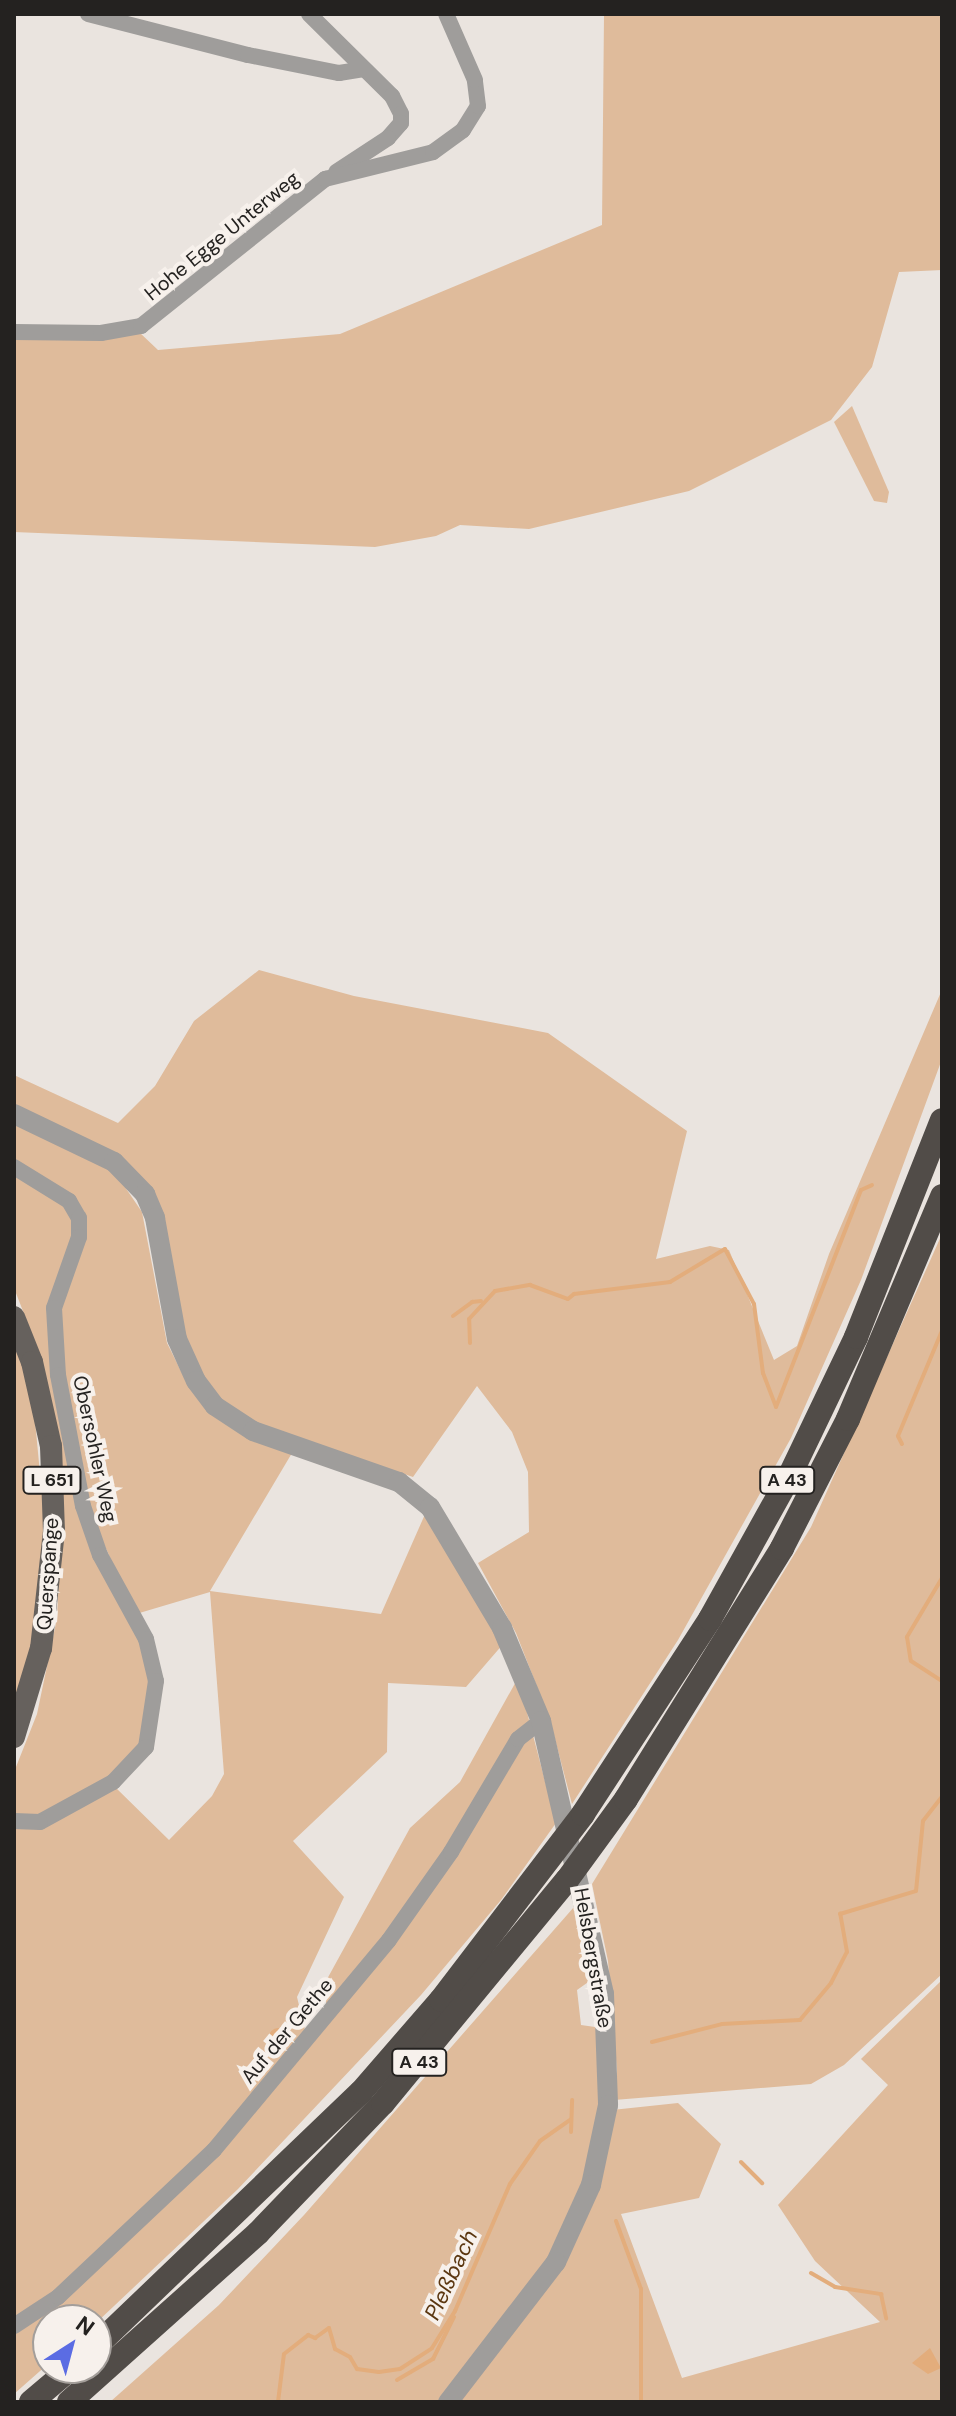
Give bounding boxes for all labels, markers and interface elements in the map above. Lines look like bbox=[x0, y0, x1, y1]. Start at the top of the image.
street label: Hohe Egge Unterweg bbox=[140, 166, 304, 306]
street label: Obersohler Weg bbox=[68, 1373, 122, 1525]
road number: L 651 bbox=[22, 1466, 82, 1494]
road number: A 43 bbox=[759, 1466, 815, 1494]
street label: Querspange bbox=[32, 1517, 64, 1631]
street label: Helsbergstraße bbox=[569, 1886, 617, 2030]
street label: Auf der Gethe bbox=[236, 1973, 338, 2089]
road number: A 43 bbox=[391, 2048, 447, 2076]
water label: Pleßbach bbox=[419, 2226, 483, 2324]
north arrow bbox=[32, 2304, 112, 2384]
text: N bbox=[70, 2309, 100, 2342]

